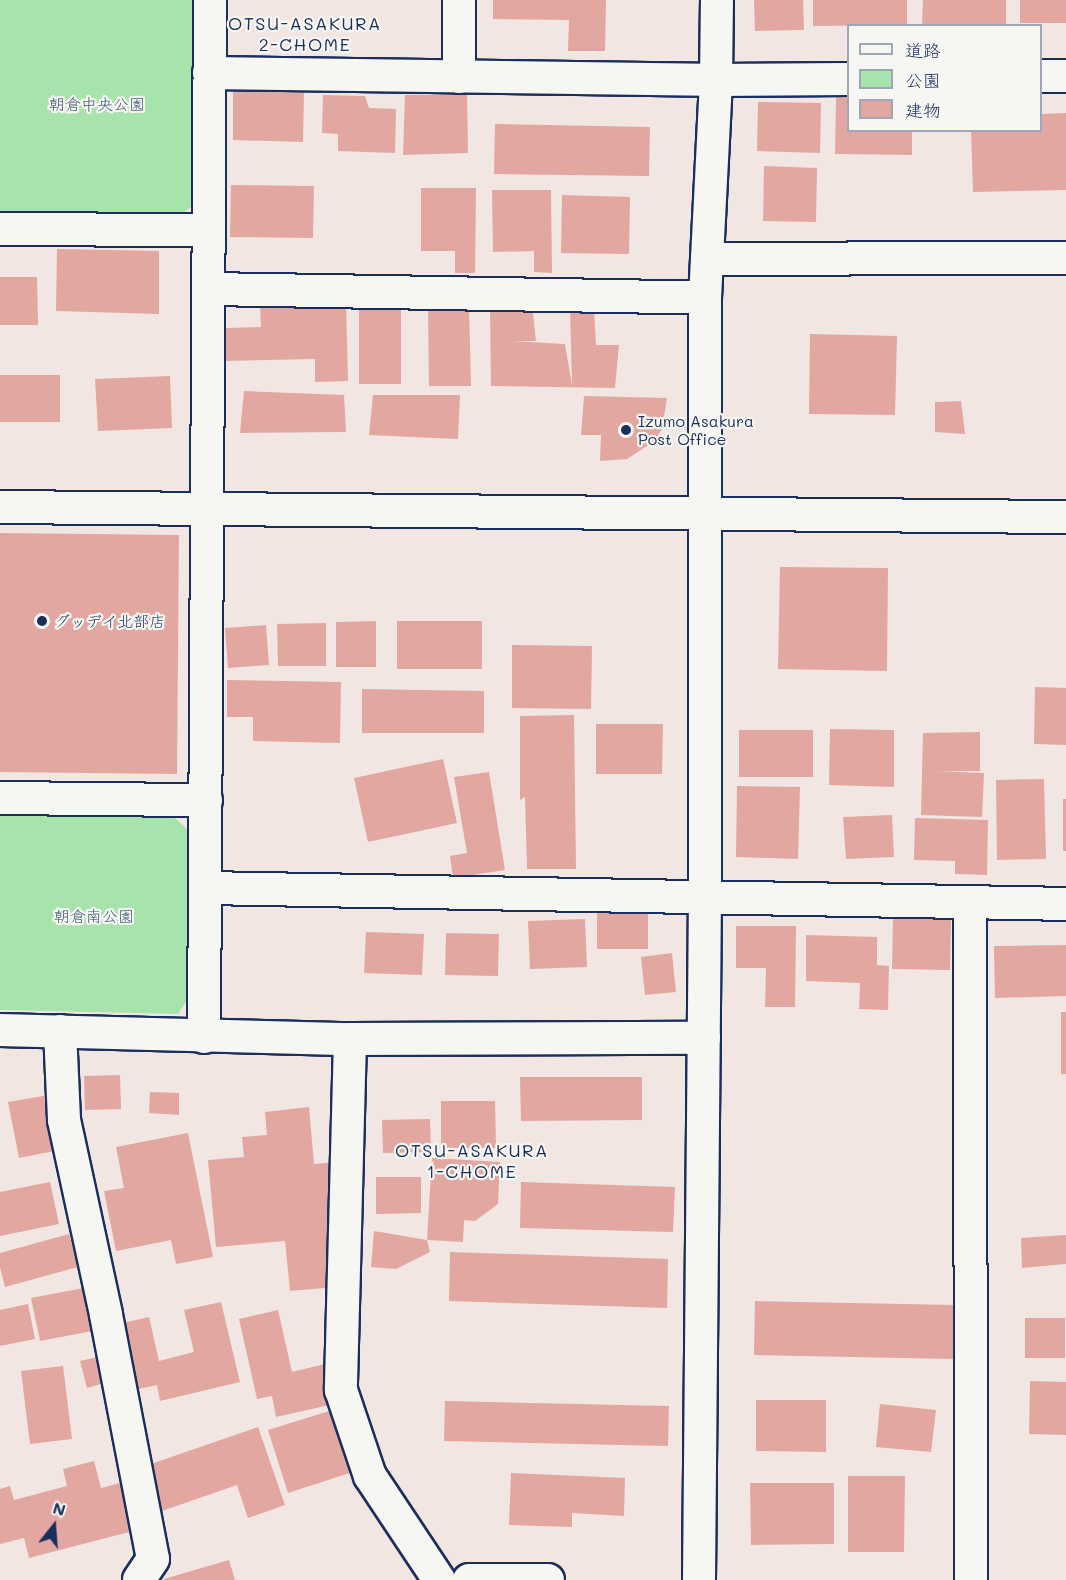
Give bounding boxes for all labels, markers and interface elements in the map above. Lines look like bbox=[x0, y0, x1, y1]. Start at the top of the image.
district label: OTSU-ASAKURA 2-CHOME bbox=[228, 13, 382, 56]
legend bbox=[847, 24, 1042, 132]
text: 道路 bbox=[905, 38, 941, 62]
text: 公園 bbox=[905, 68, 941, 92]
park label: 朝倉中央公園 bbox=[49, 94, 145, 114]
text: 建物 bbox=[905, 98, 941, 122]
place label: Izumo Asakura Post Office bbox=[638, 411, 754, 449]
marker: Izumo Asakura Post Office bbox=[619, 423, 633, 437]
place label: グッデイ北部店 bbox=[54, 611, 166, 631]
marker: グッデイ北部店 bbox=[35, 614, 49, 628]
park label: 朝倉南公園 bbox=[54, 906, 134, 926]
district label: OTSU-ASAKURA 1-CHOME bbox=[395, 1140, 549, 1182]
north arrow bbox=[24, 1496, 84, 1556]
text: N bbox=[51, 1496, 68, 1520]

